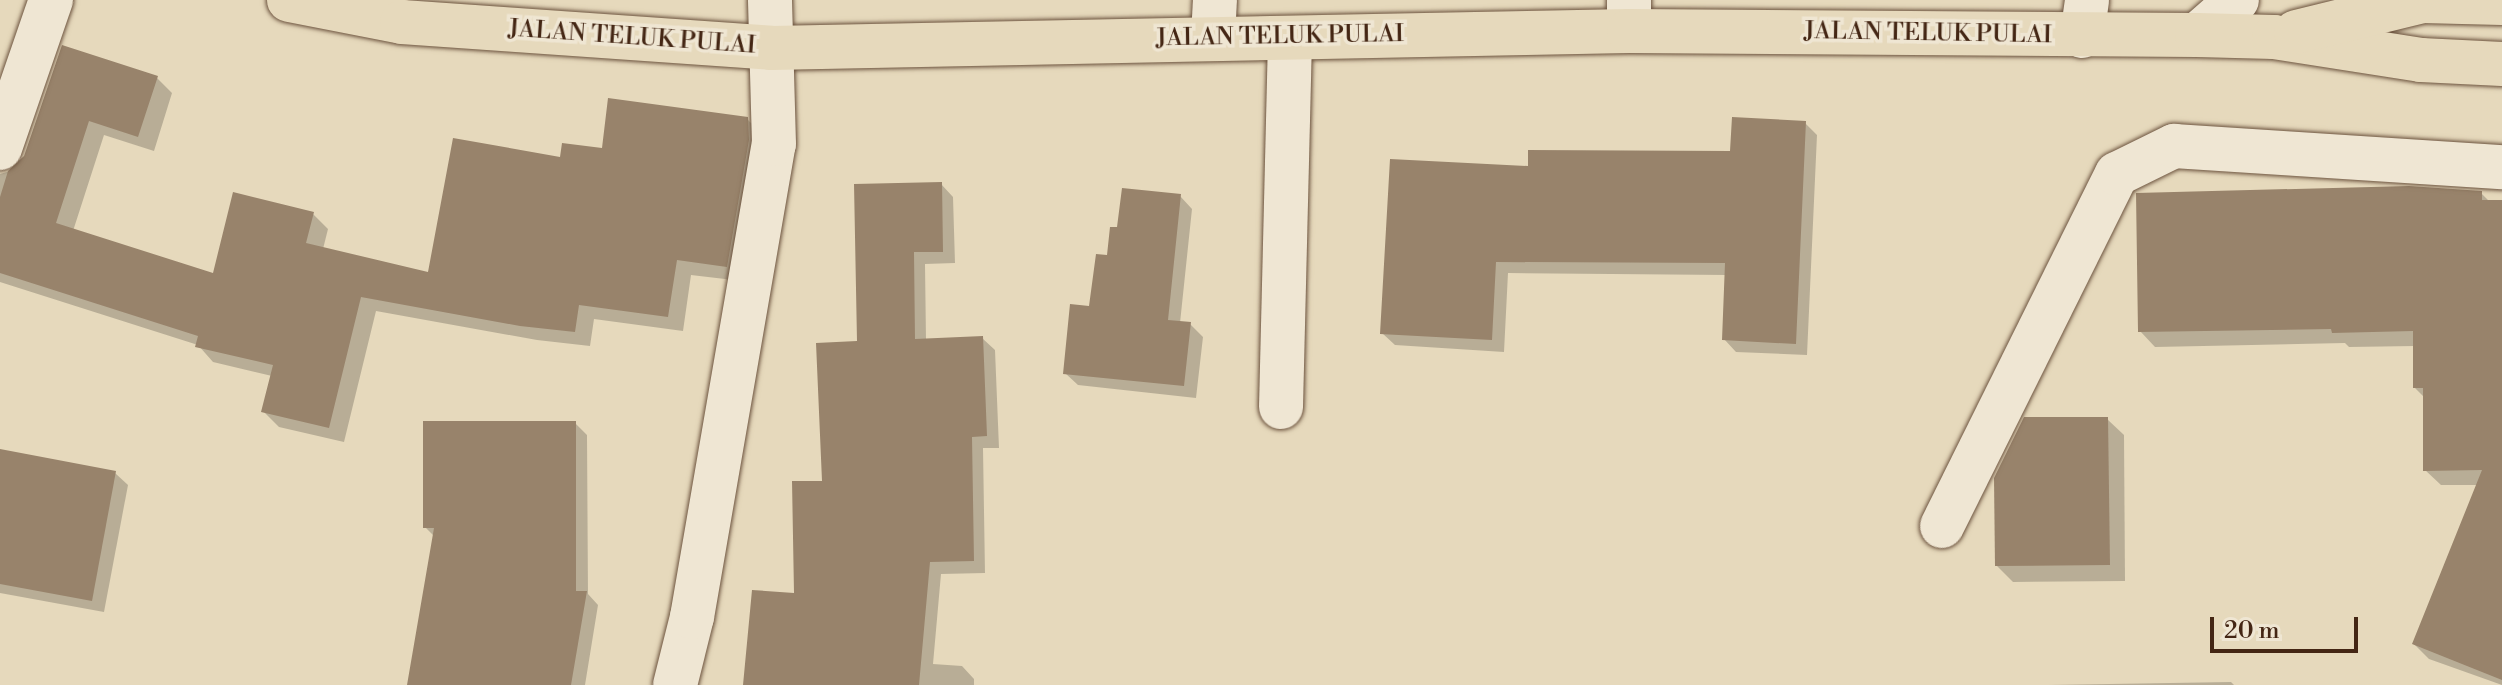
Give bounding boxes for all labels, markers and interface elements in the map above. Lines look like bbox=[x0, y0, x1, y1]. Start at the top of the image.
street label: JALAN TELUK PULAI bbox=[507, 15, 757, 61]
street label: JALAN TELUK PULAI bbox=[1804, 17, 2052, 51]
street label: JALAN TELUK PULAI bbox=[1156, 20, 1404, 54]
scale bar bbox=[2214, 601, 2362, 651]
text: 20 m bbox=[2224, 616, 2280, 646]

